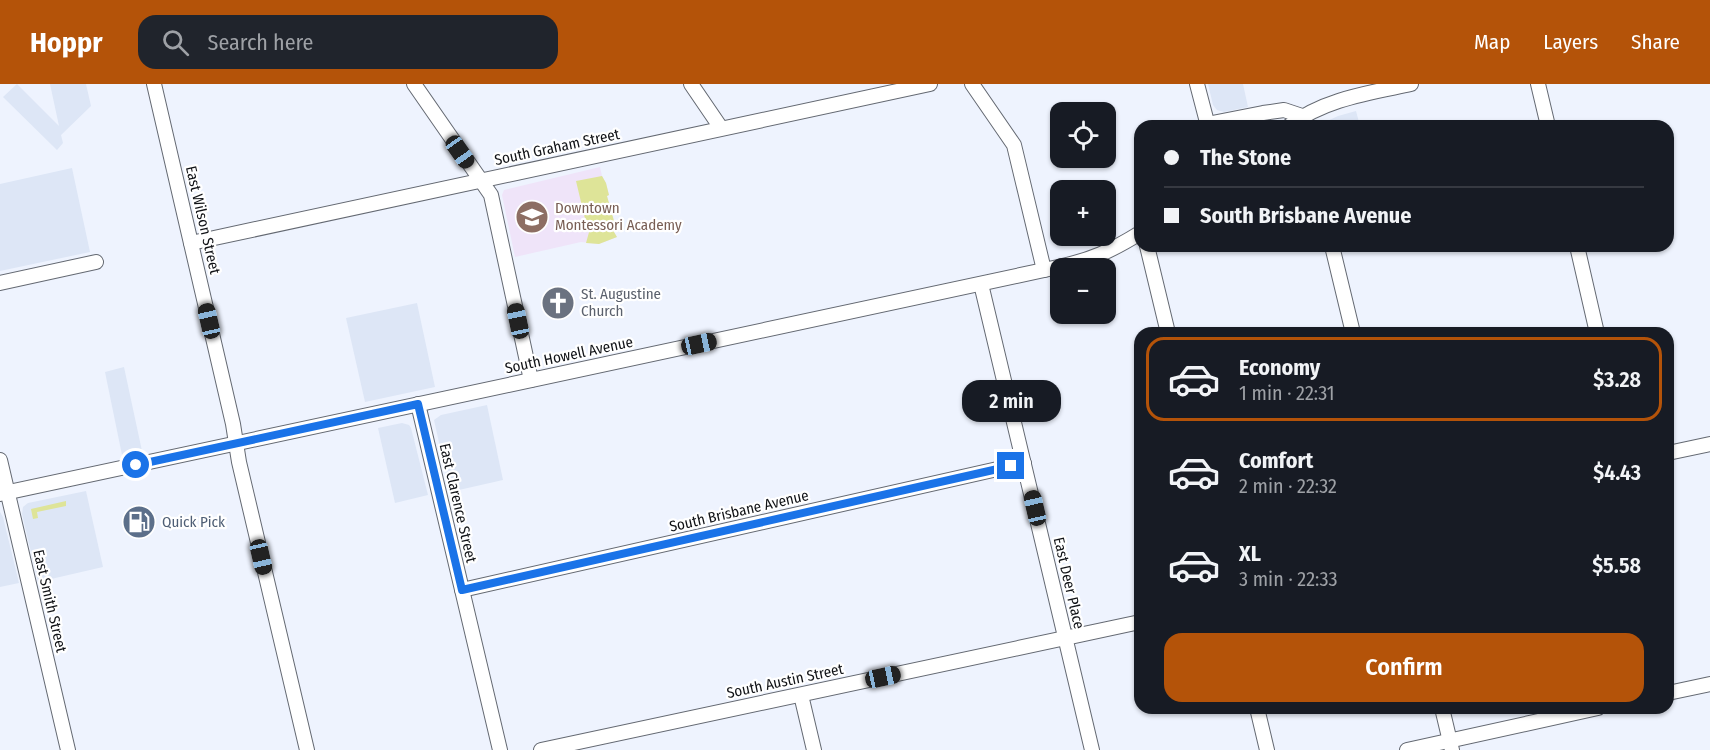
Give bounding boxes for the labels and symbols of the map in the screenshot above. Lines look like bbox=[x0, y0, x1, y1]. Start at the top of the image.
street label: South Graham Street bbox=[493, 125, 621, 169]
car bbox=[442, 132, 478, 172]
street label: East Wilson Street bbox=[182, 164, 224, 276]
school or university icon: Downtown Montessori Academy bbox=[514, 199, 550, 235]
place label: Downtown Montessori Academy bbox=[555, 199, 682, 234]
church icon: St. Augustine Church bbox=[540, 285, 576, 321]
place label: St. Augustine Church bbox=[581, 285, 661, 320]
car bbox=[196, 301, 222, 341]
car bbox=[505, 302, 531, 340]
car bbox=[680, 331, 718, 357]
street label: South Howell Avenue bbox=[503, 333, 635, 377]
callout: 2 min bbox=[962, 379, 1060, 421]
street label: East Clarence Street bbox=[436, 442, 480, 564]
route start bbox=[122, 451, 149, 478]
route end bbox=[997, 452, 1024, 479]
street label: South Brisbane Avenue bbox=[668, 486, 810, 536]
car bbox=[1022, 488, 1048, 528]
fuel station icon: Quick Pick bbox=[121, 504, 157, 540]
place label: Quick Pick bbox=[162, 513, 225, 531]
street label: East Deer Place bbox=[1050, 535, 1088, 631]
car bbox=[248, 537, 274, 577]
street label: East Smith Street bbox=[29, 548, 71, 654]
street label: South Austin Street bbox=[725, 660, 845, 702]
car bbox=[864, 664, 902, 690]

